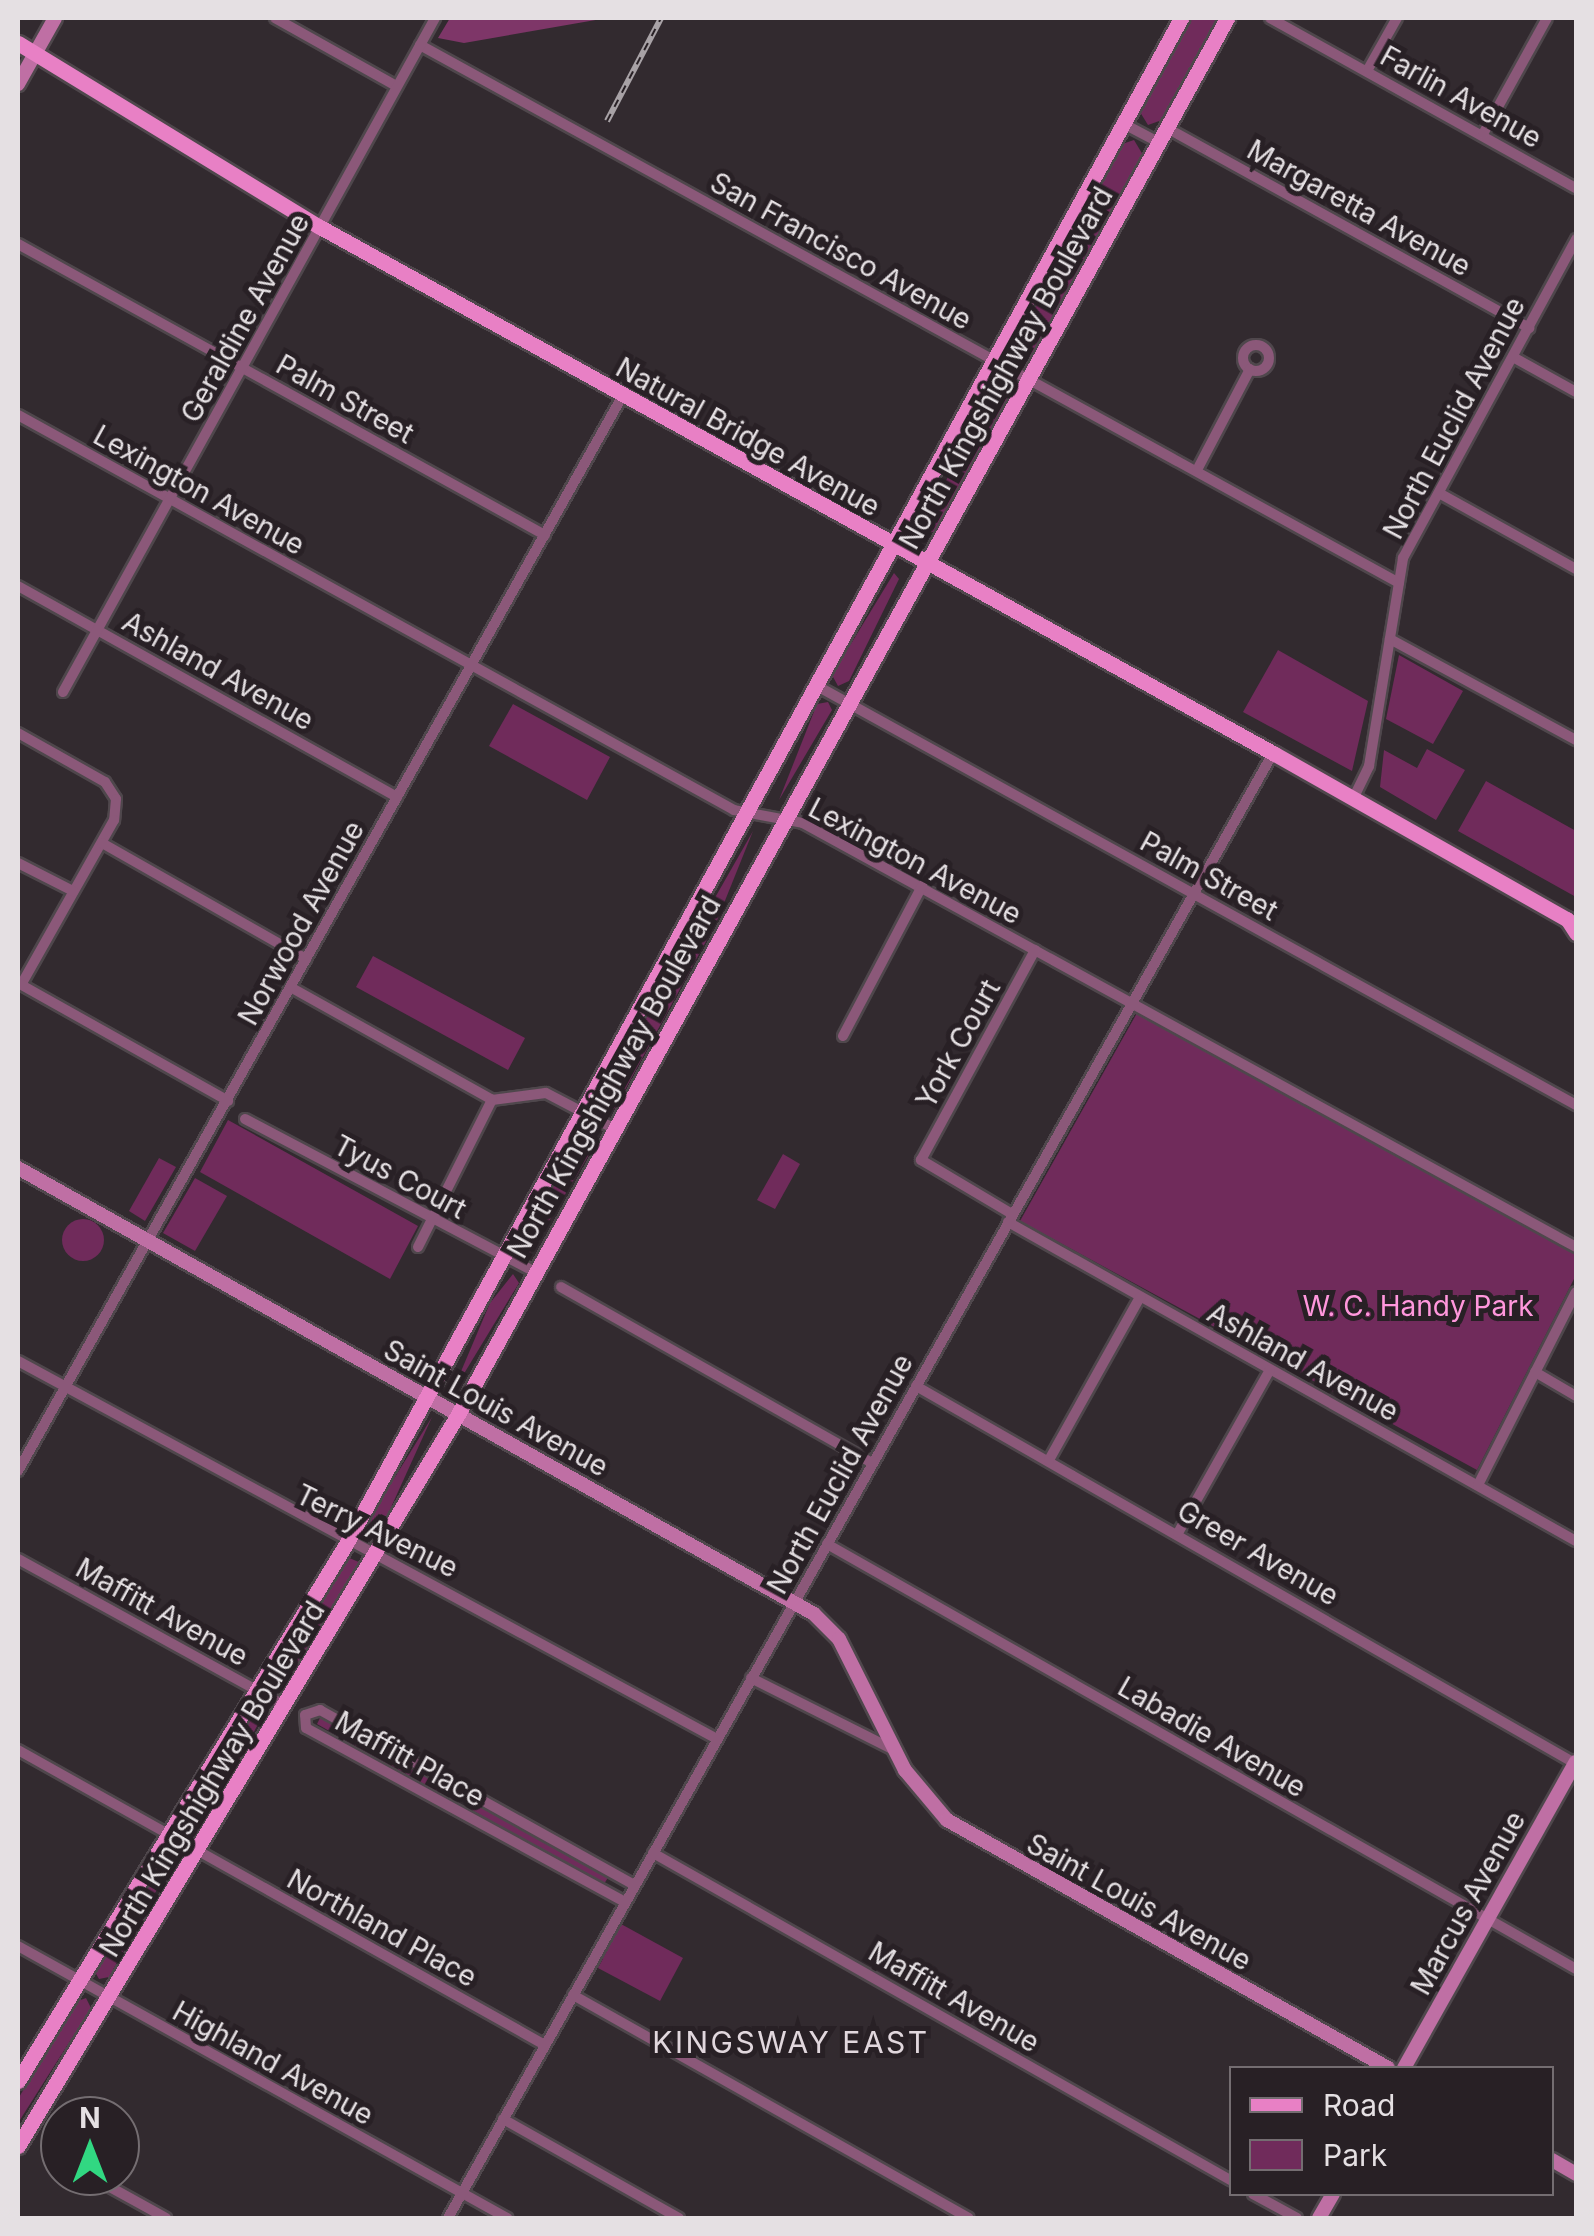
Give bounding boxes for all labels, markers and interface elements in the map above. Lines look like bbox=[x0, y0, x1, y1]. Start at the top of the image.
street label: Farlin Avenue bbox=[1375, 39, 1547, 155]
street label: Margaretta Avenue bbox=[1241, 133, 1477, 283]
street label: San Francisco Avenue bbox=[705, 165, 977, 337]
street label: North Kingshighway Boulevard bbox=[892, 181, 1120, 555]
street label: Geraldine Avenue bbox=[174, 208, 316, 428]
street label: North Euclid Avenue bbox=[1376, 291, 1532, 545]
street label: Palm Street bbox=[270, 348, 420, 450]
street label: Natural Bridge Avenue bbox=[610, 350, 886, 524]
street label: Lexington Avenue bbox=[88, 418, 310, 562]
street label: Ashland Avenue bbox=[117, 605, 319, 737]
street label: Lexington Avenue bbox=[803, 791, 1027, 931]
street label: Norwood Avenue bbox=[231, 815, 371, 1031]
street label: Palm Street bbox=[1134, 825, 1284, 927]
street label: North Kingshighway Boulevard bbox=[500, 890, 728, 1264]
street label: York Court bbox=[909, 974, 1007, 1114]
street label: Tyus Court bbox=[328, 1128, 472, 1226]
park label: W. C. Handy Park bbox=[1302, 1289, 1534, 1323]
street label: Ashland Avenue bbox=[1202, 1296, 1404, 1428]
street label: Saint Louis Avenue bbox=[378, 1332, 614, 1484]
street label: North Euclid Avenue bbox=[760, 1348, 920, 1600]
street label: Terry Avenue bbox=[290, 1477, 464, 1585]
street label: Greer Avenue bbox=[1171, 1493, 1345, 1613]
street label: Maffitt Avenue bbox=[70, 1551, 254, 1673]
street label: North Kingshighway Boulevard bbox=[92, 1595, 332, 1963]
street label: Labadie Avenue bbox=[1112, 1670, 1312, 1804]
street label: Maffitt Place bbox=[329, 1704, 491, 1814]
street label: Marcus Avenue bbox=[1404, 1805, 1532, 2001]
street label: Saint Louis Avenue bbox=[1021, 1826, 1257, 1978]
street label: Northland Place bbox=[281, 1862, 483, 1994]
street label: Maffitt Avenue bbox=[863, 1935, 1045, 2059]
street label: Highland Avenue bbox=[167, 1994, 379, 2132]
district label: KINGSWAY EAST bbox=[652, 2024, 930, 2060]
legend bbox=[1229, 2066, 1554, 2196]
text: Road bbox=[1323, 2087, 1395, 2123]
north arrow bbox=[40, 2096, 140, 2196]
text: N bbox=[79, 2101, 101, 2135]
text: Park bbox=[1323, 2137, 1387, 2173]

